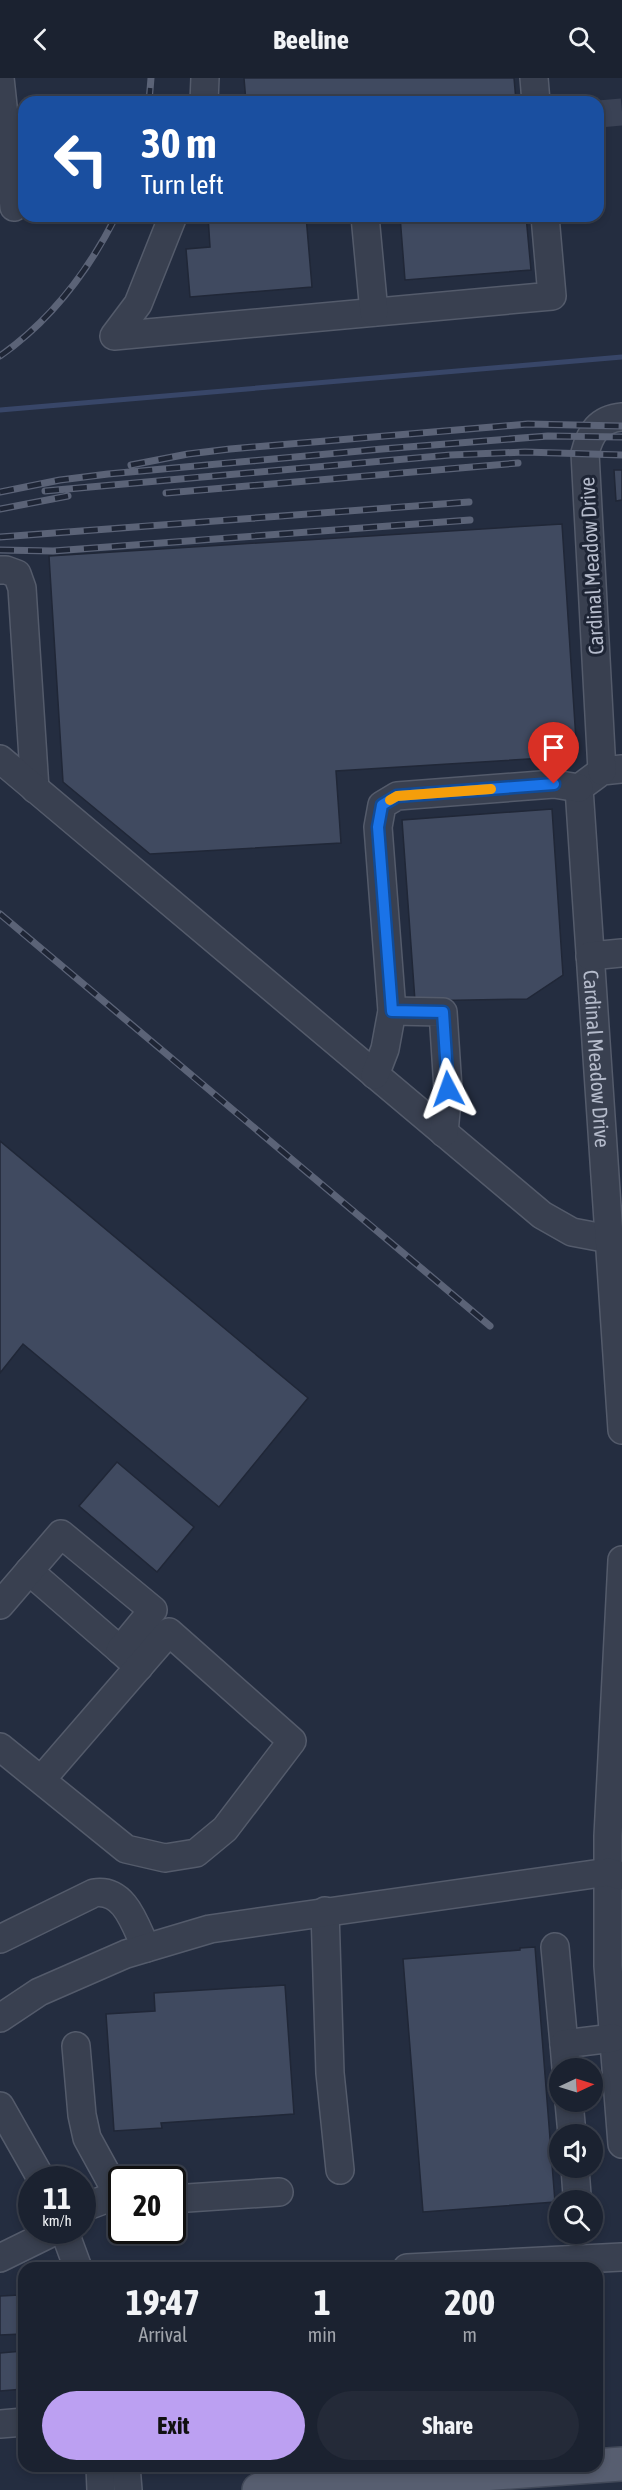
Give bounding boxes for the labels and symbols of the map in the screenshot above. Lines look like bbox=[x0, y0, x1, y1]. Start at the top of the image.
street label: Cardinal Meadow Drive bbox=[574, 477, 608, 655]
pin bbox=[528, 722, 579, 784]
street label: Cardinal Meadow Drive bbox=[579, 969, 615, 1148]
position arrow bbox=[416, 1057, 480, 1121]
north arrow bbox=[549, 2058, 603, 2112]
speed limit sign: 20 bbox=[108, 2166, 186, 2244]

